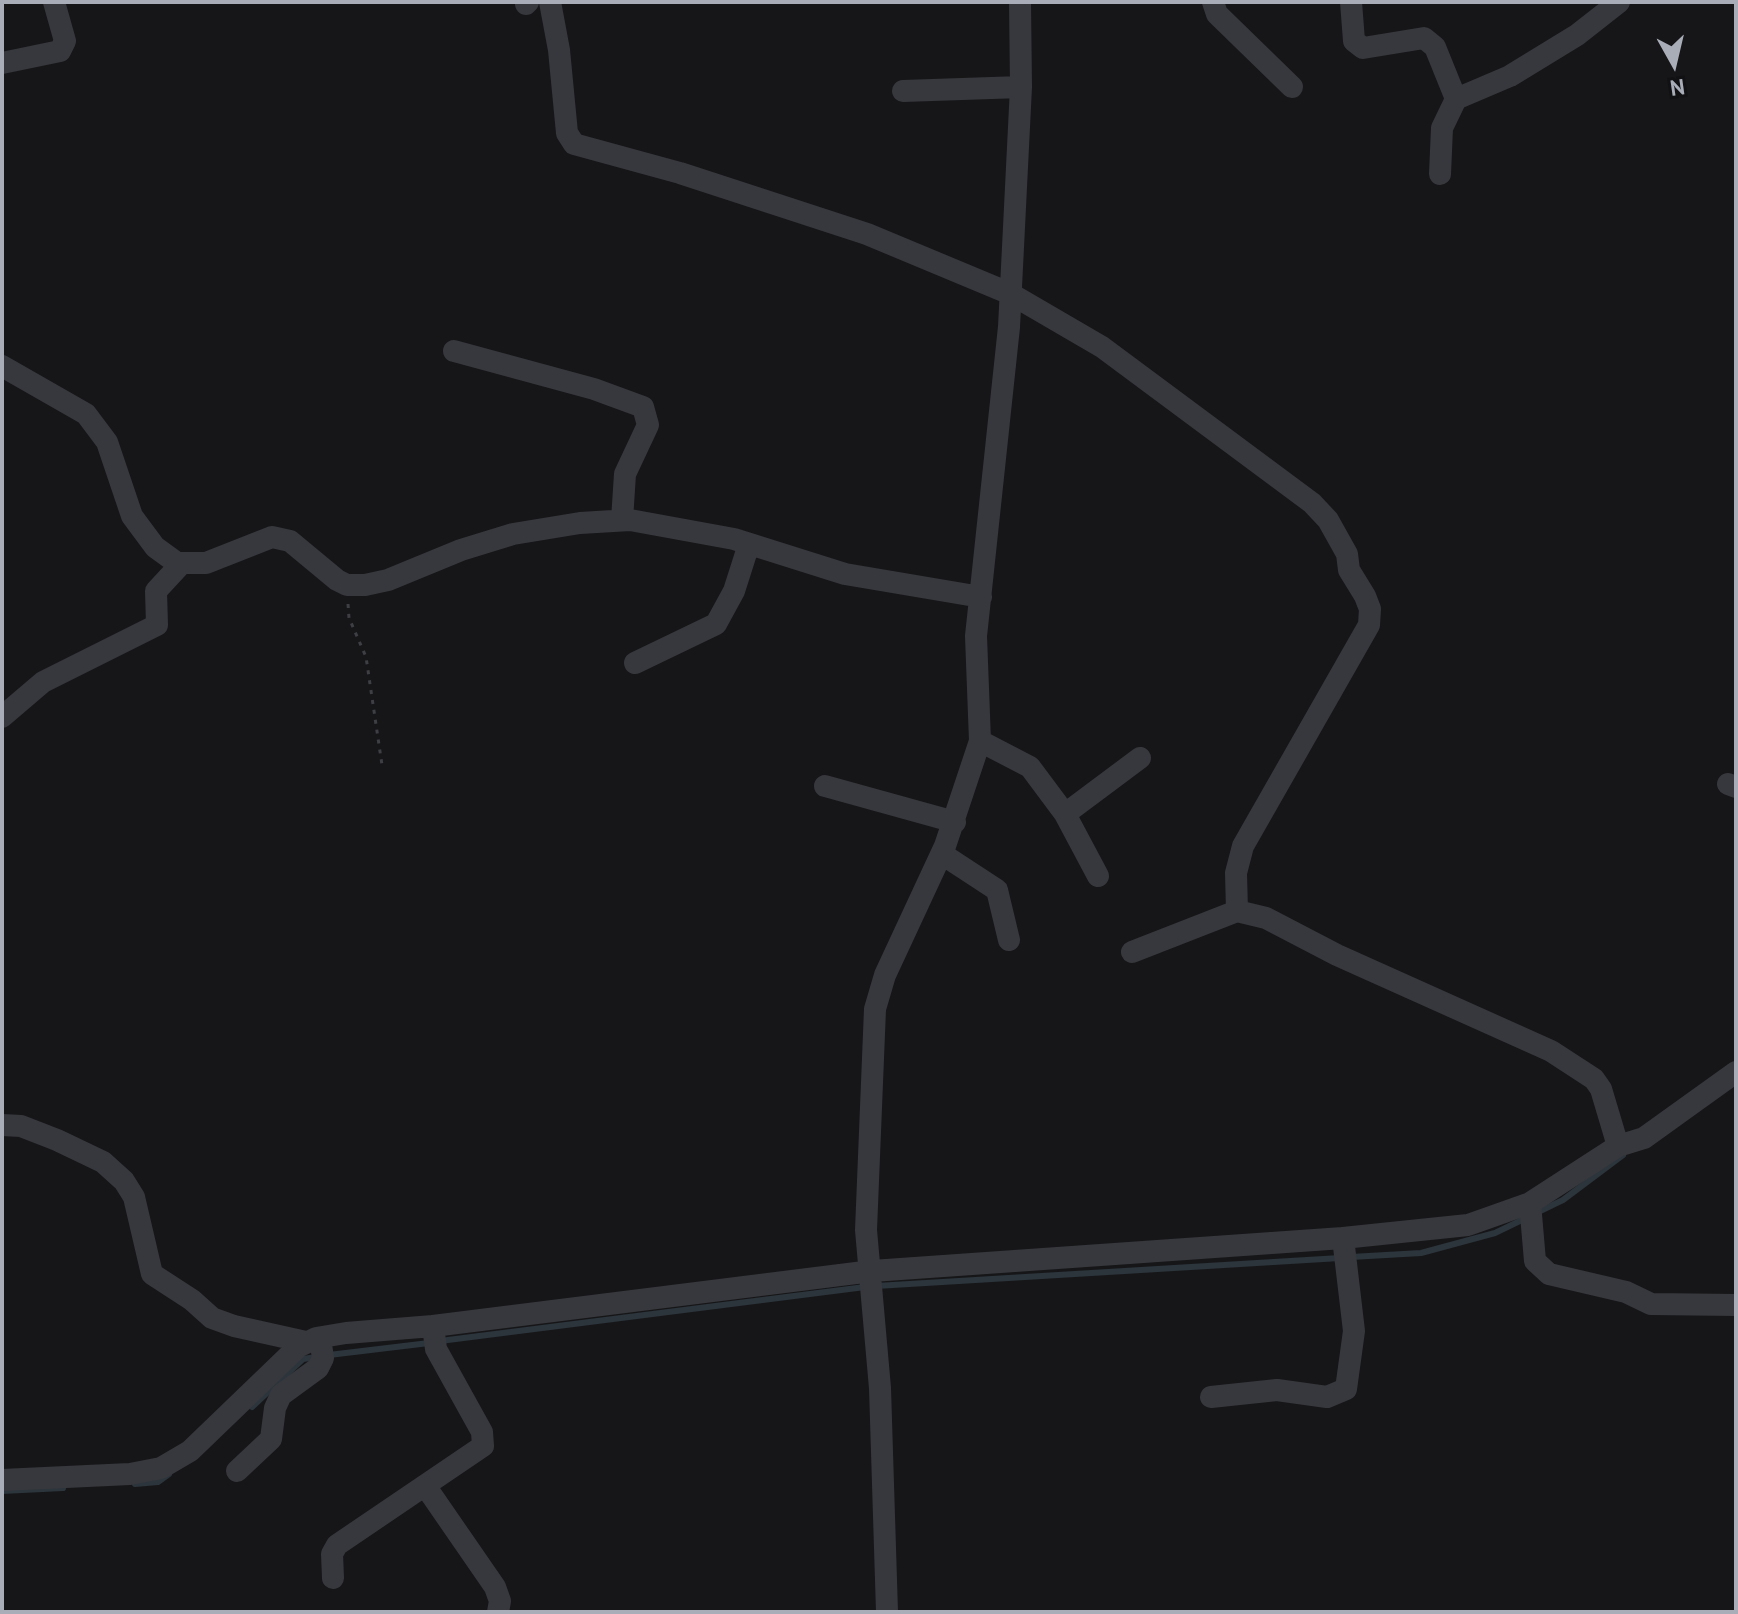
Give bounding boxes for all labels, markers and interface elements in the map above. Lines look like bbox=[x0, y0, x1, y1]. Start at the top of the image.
north arrow bbox=[1634, 24, 1714, 104]
text: N bbox=[1668, 73, 1686, 103]

